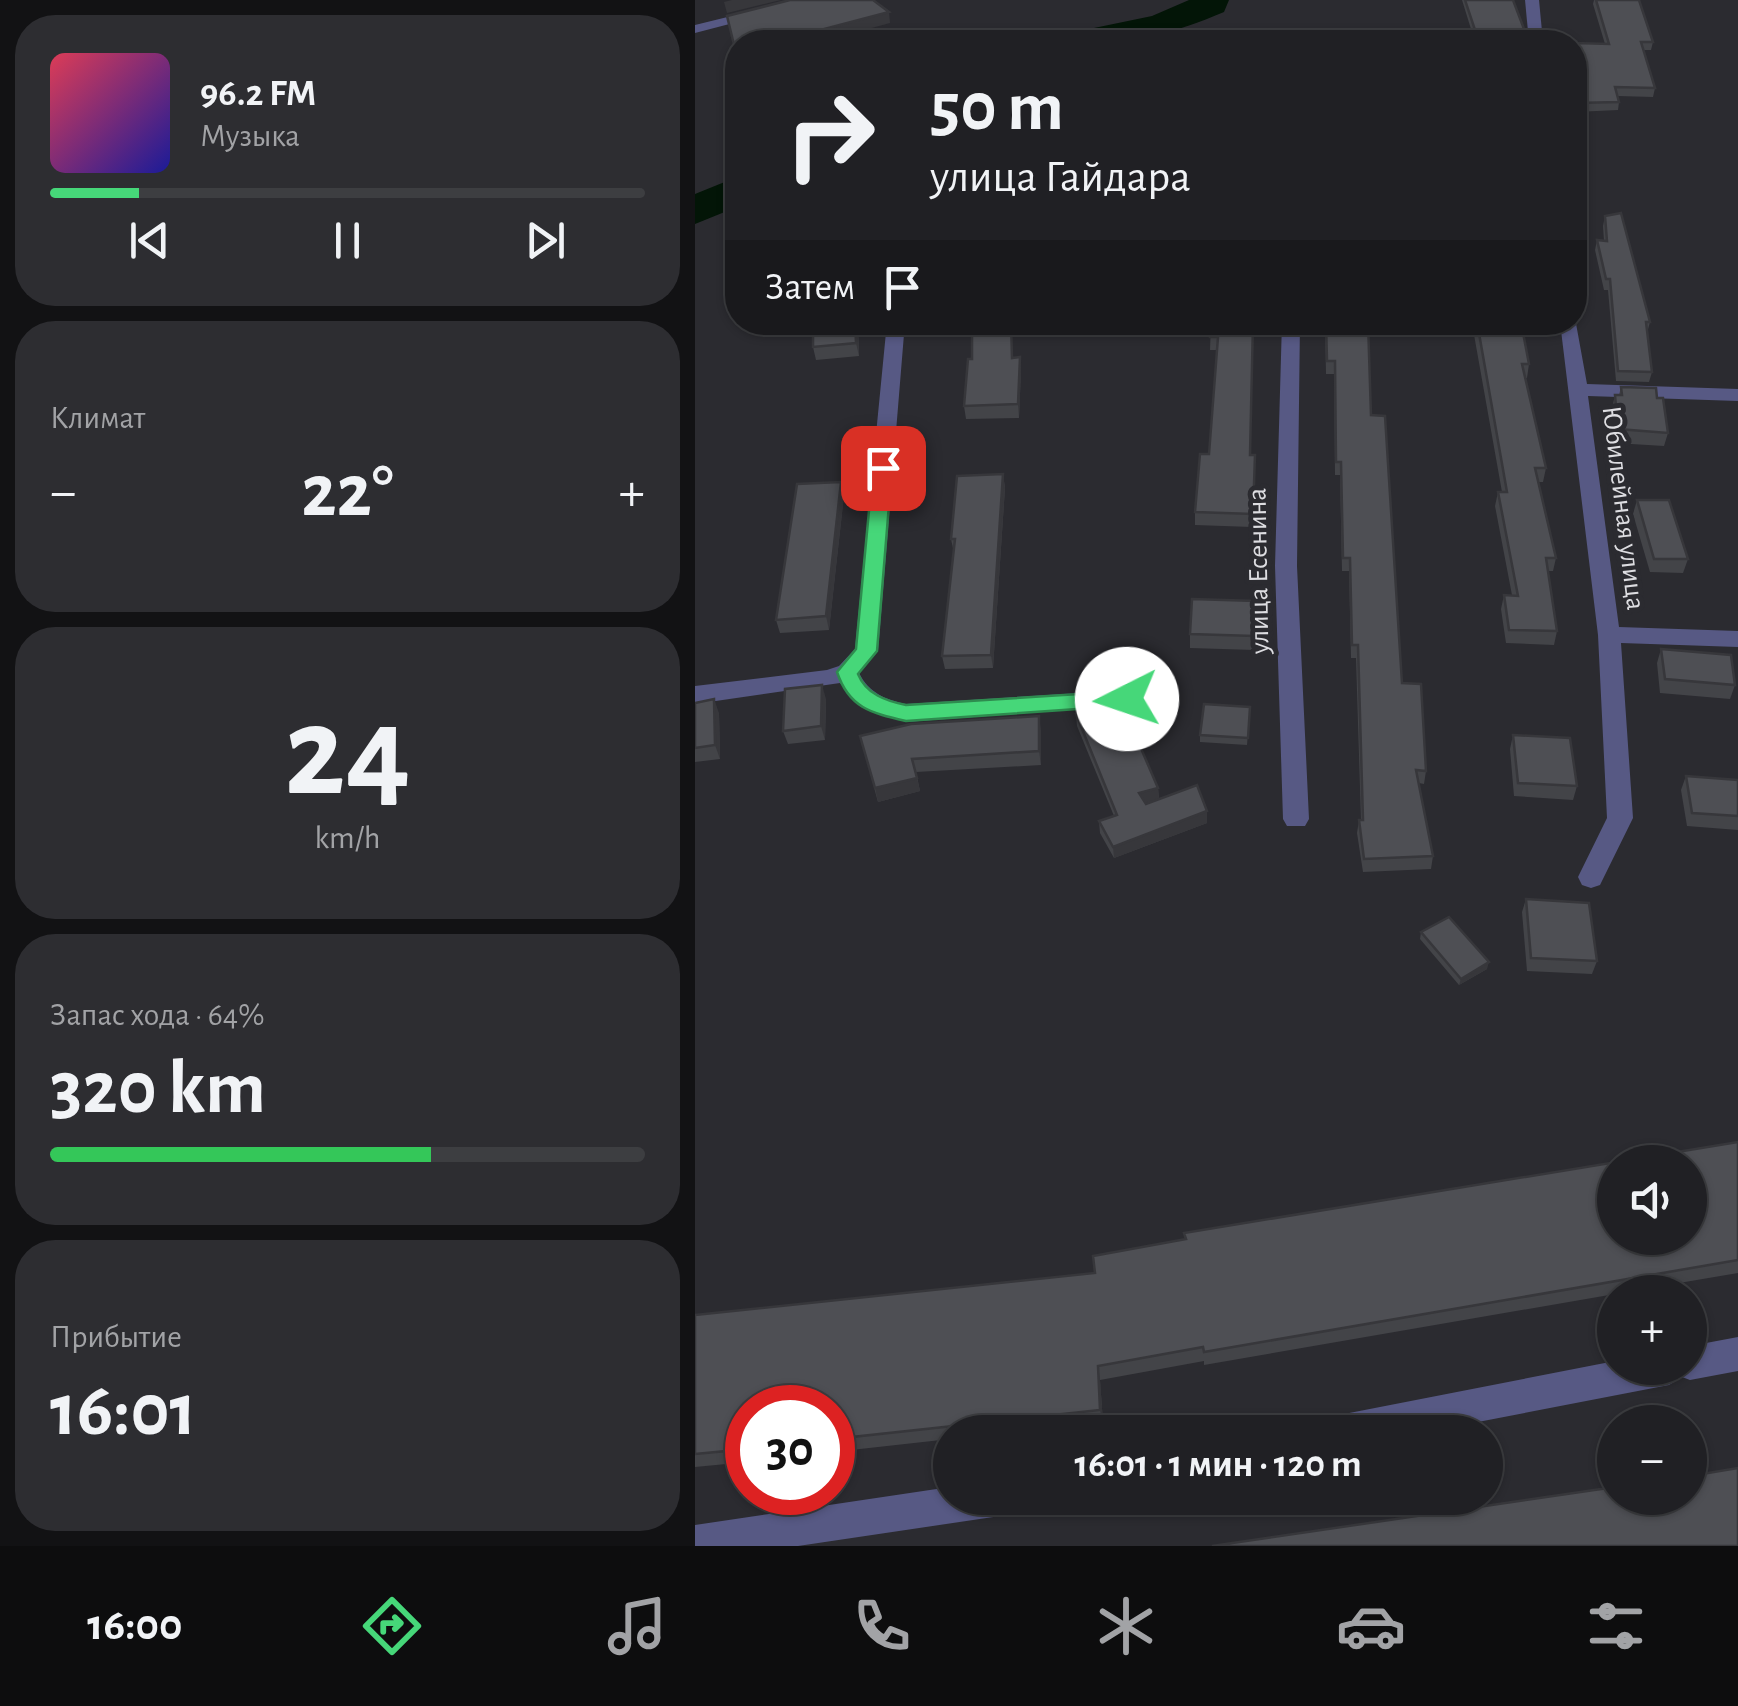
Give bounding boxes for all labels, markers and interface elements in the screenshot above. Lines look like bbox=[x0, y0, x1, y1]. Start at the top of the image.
icon: right bbox=[765, 70, 895, 200]
text: 50 m bbox=[930, 73, 1064, 143]
text: 96.2 FM bbox=[200, 75, 316, 113]
text: Музыка bbox=[200, 120, 300, 152]
text: улица Гайдара bbox=[930, 155, 1191, 200]
icon: previous bbox=[122, 213, 177, 268]
icon: pause bbox=[320, 213, 375, 268]
icon: next bbox=[518, 213, 573, 268]
icon: arrive bbox=[875, 260, 930, 315]
text: Затем bbox=[765, 269, 855, 307]
text: Климат bbox=[50, 402, 145, 434]
street label: Юбилейная улица bbox=[1597, 404, 1649, 612]
pin bbox=[841, 426, 926, 511]
icon: arrive bbox=[856, 441, 911, 496]
text: 22° bbox=[301, 455, 394, 530]
text: − bbox=[50, 465, 76, 520]
text: + bbox=[619, 465, 645, 520]
street label: улица Есенина bbox=[1244, 487, 1274, 655]
position arrow bbox=[1075, 647, 1179, 751]
text: 24 bbox=[284, 689, 411, 819]
text: km/h bbox=[314, 822, 381, 854]
text: Запас хода · 64% bbox=[50, 999, 265, 1031]
text: 320 km bbox=[50, 1052, 266, 1127]
map controls bbox=[1597, 1145, 1707, 1515]
button: sound bbox=[1597, 1145, 1707, 1255]
button: + bbox=[1597, 1275, 1707, 1385]
text: Прибытие bbox=[50, 1321, 182, 1353]
text: 16:01 bbox=[50, 1374, 196, 1449]
speed limit sign: 30 bbox=[725, 1385, 855, 1515]
button: − bbox=[1597, 1405, 1707, 1515]
text: 16:01 · 1 мин · 120 m bbox=[1074, 1446, 1362, 1484]
icon: directions bbox=[357, 1591, 427, 1661]
icon: music bbox=[602, 1591, 672, 1661]
icon: phone bbox=[847, 1591, 917, 1661]
icon: climate bbox=[1091, 1591, 1161, 1661]
icon: car bbox=[1336, 1591, 1406, 1661]
icon: filters bbox=[1581, 1591, 1651, 1661]
text: 16:00 bbox=[87, 1603, 182, 1648]

